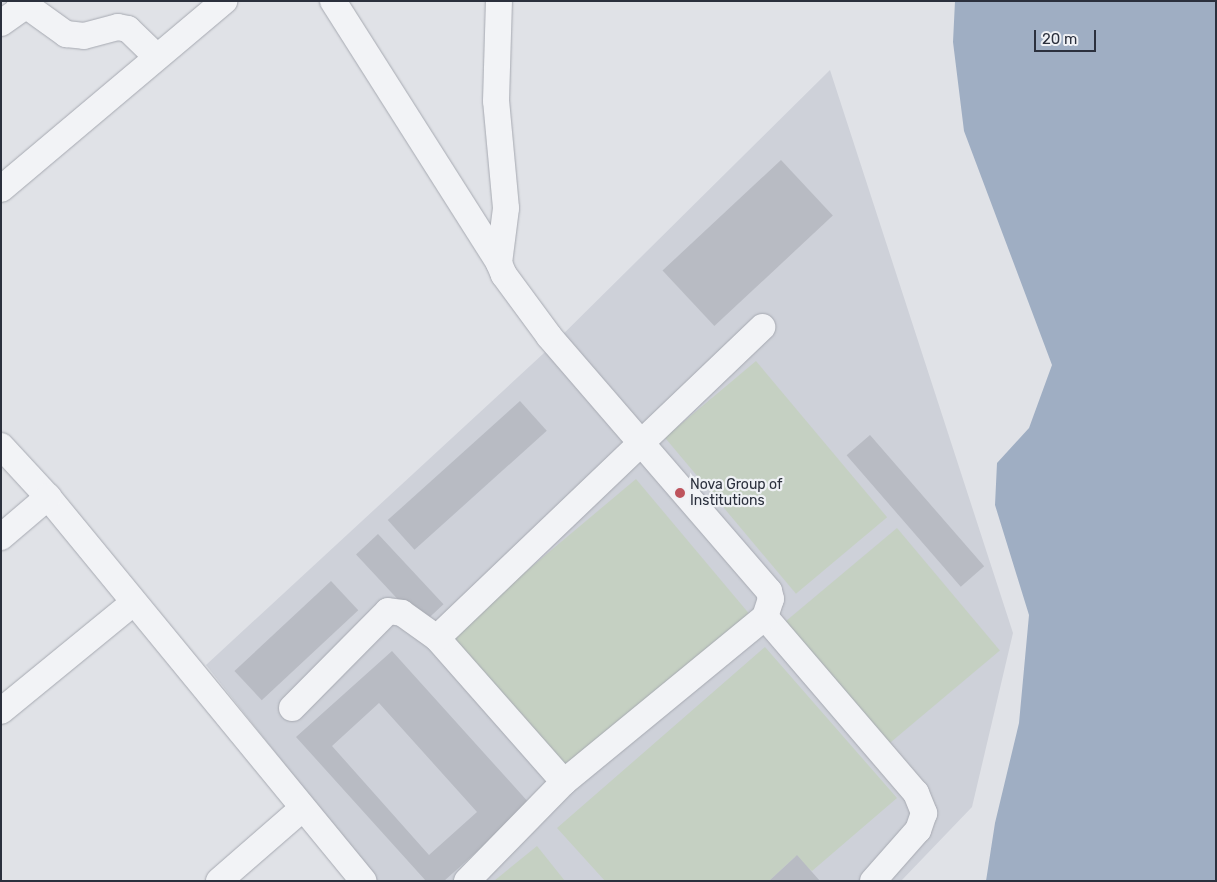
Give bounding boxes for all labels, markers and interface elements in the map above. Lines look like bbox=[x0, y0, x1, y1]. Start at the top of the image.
scale bar bbox=[1037, 20, 1100, 52]
text: 20 m bbox=[1042, 30, 1077, 48]
place label: Nova Group of Institutions bbox=[690, 477, 782, 510]
marker: Nova Group of Institutions bbox=[674, 487, 686, 499]

